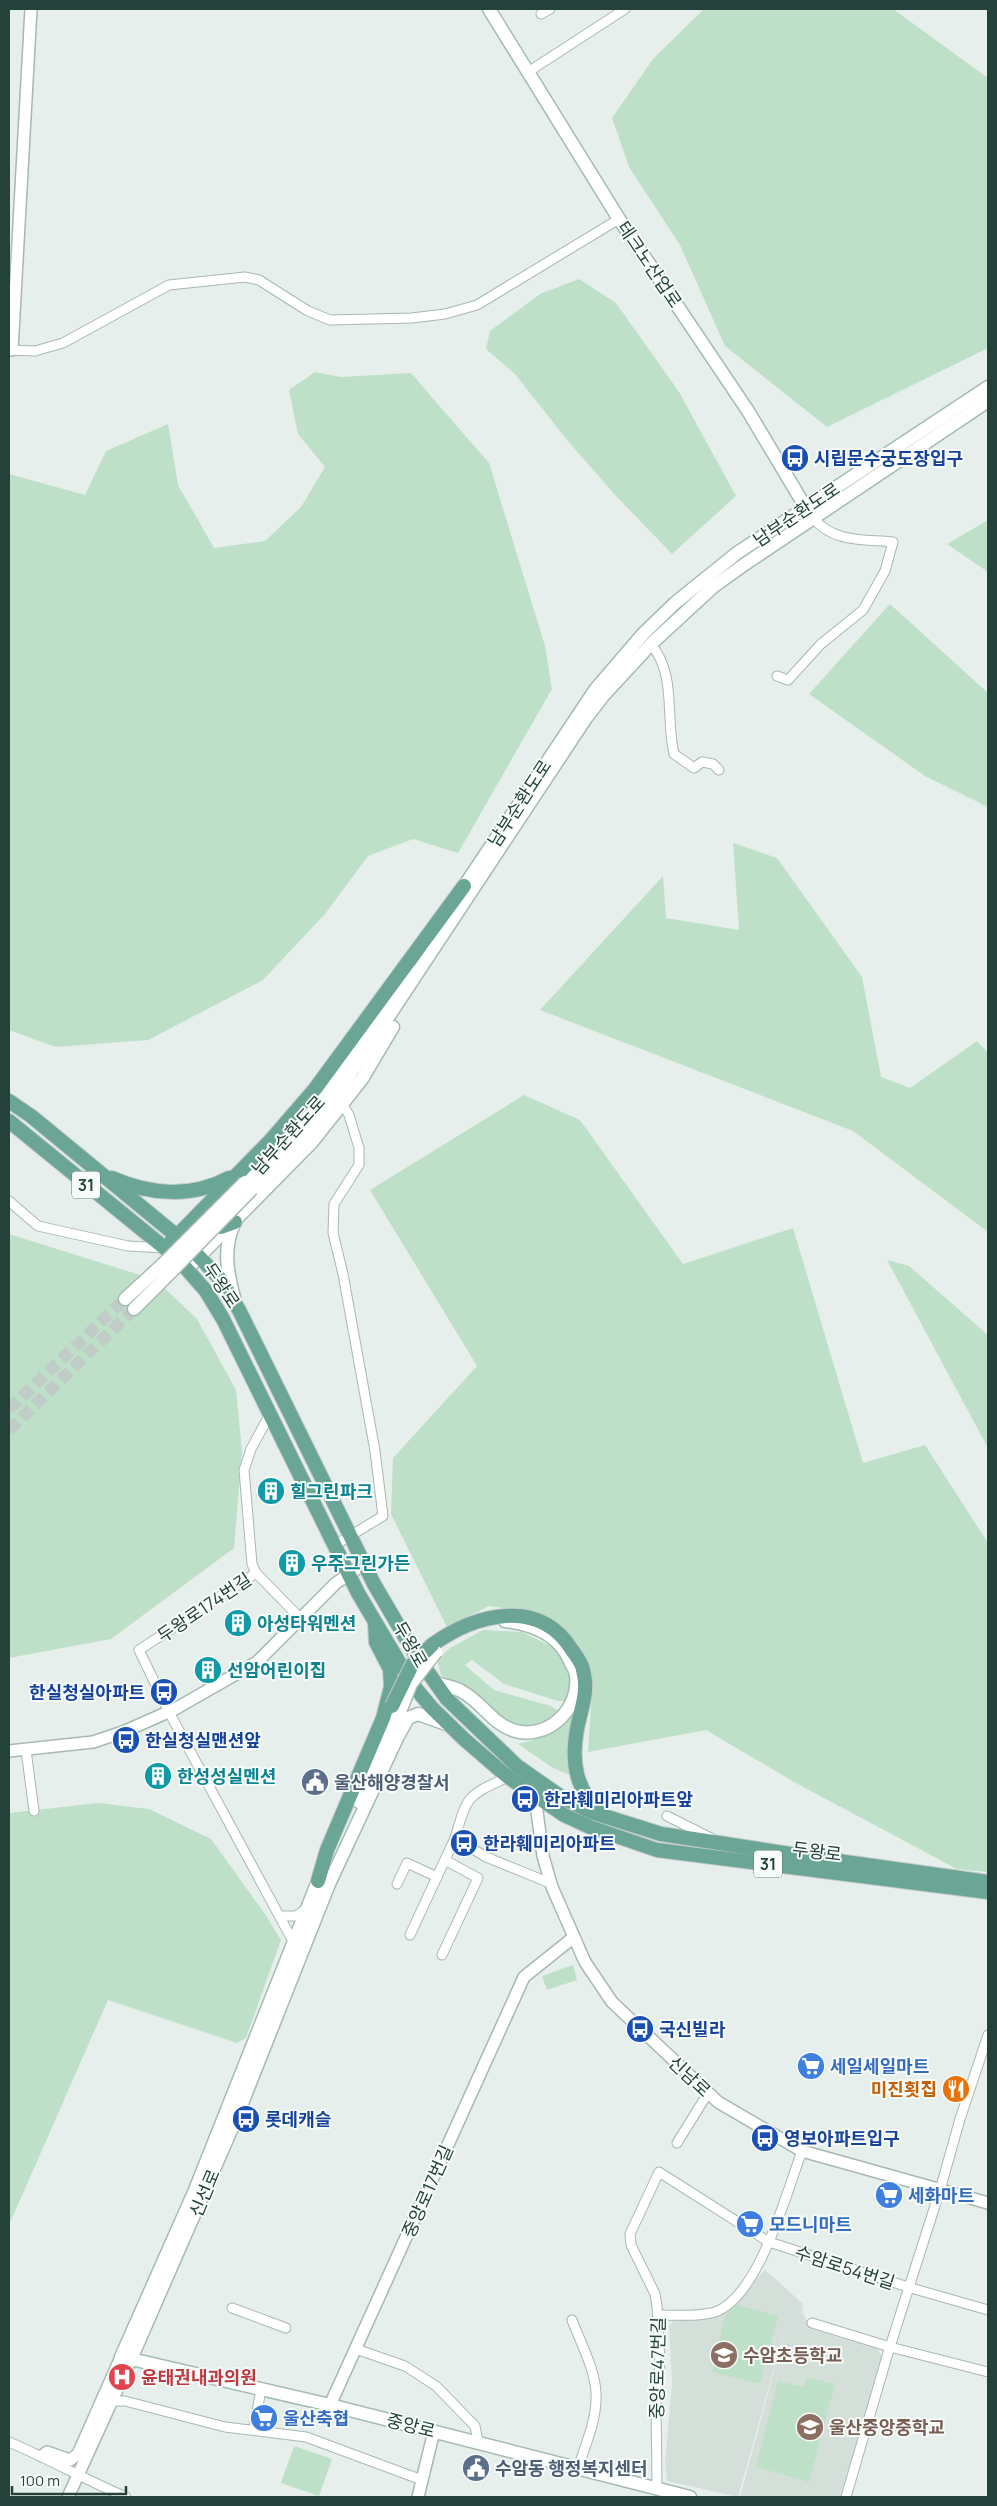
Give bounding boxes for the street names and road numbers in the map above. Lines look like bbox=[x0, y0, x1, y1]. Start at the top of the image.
street label: 테크노산업로 bbox=[612, 216, 688, 312]
street label: 남부순환도로 bbox=[748, 476, 844, 552]
street label: 남부순환도로 bbox=[482, 755, 556, 851]
street label: 남부순환도로 bbox=[246, 1090, 330, 1180]
road number: 31 bbox=[72, 1172, 100, 1198]
street label: 두왕로 bbox=[198, 1258, 246, 1312]
street label: 두왕로174번길 bbox=[152, 1567, 256, 1647]
street label: 두왕로 bbox=[388, 1616, 434, 1672]
street label: 두왕로 bbox=[791, 1836, 843, 1866]
road number: 31 bbox=[754, 1850, 782, 1878]
street label: 신남로 bbox=[664, 2050, 716, 2102]
street label: 중앙로17번길 bbox=[396, 2141, 458, 2241]
street label: 신선로 bbox=[183, 2165, 225, 2221]
street label: 수암로54번길 bbox=[792, 2240, 898, 2294]
street label: 중앙로47번길 bbox=[644, 2317, 670, 2419]
street label: 중앙로 bbox=[384, 2407, 438, 2443]

